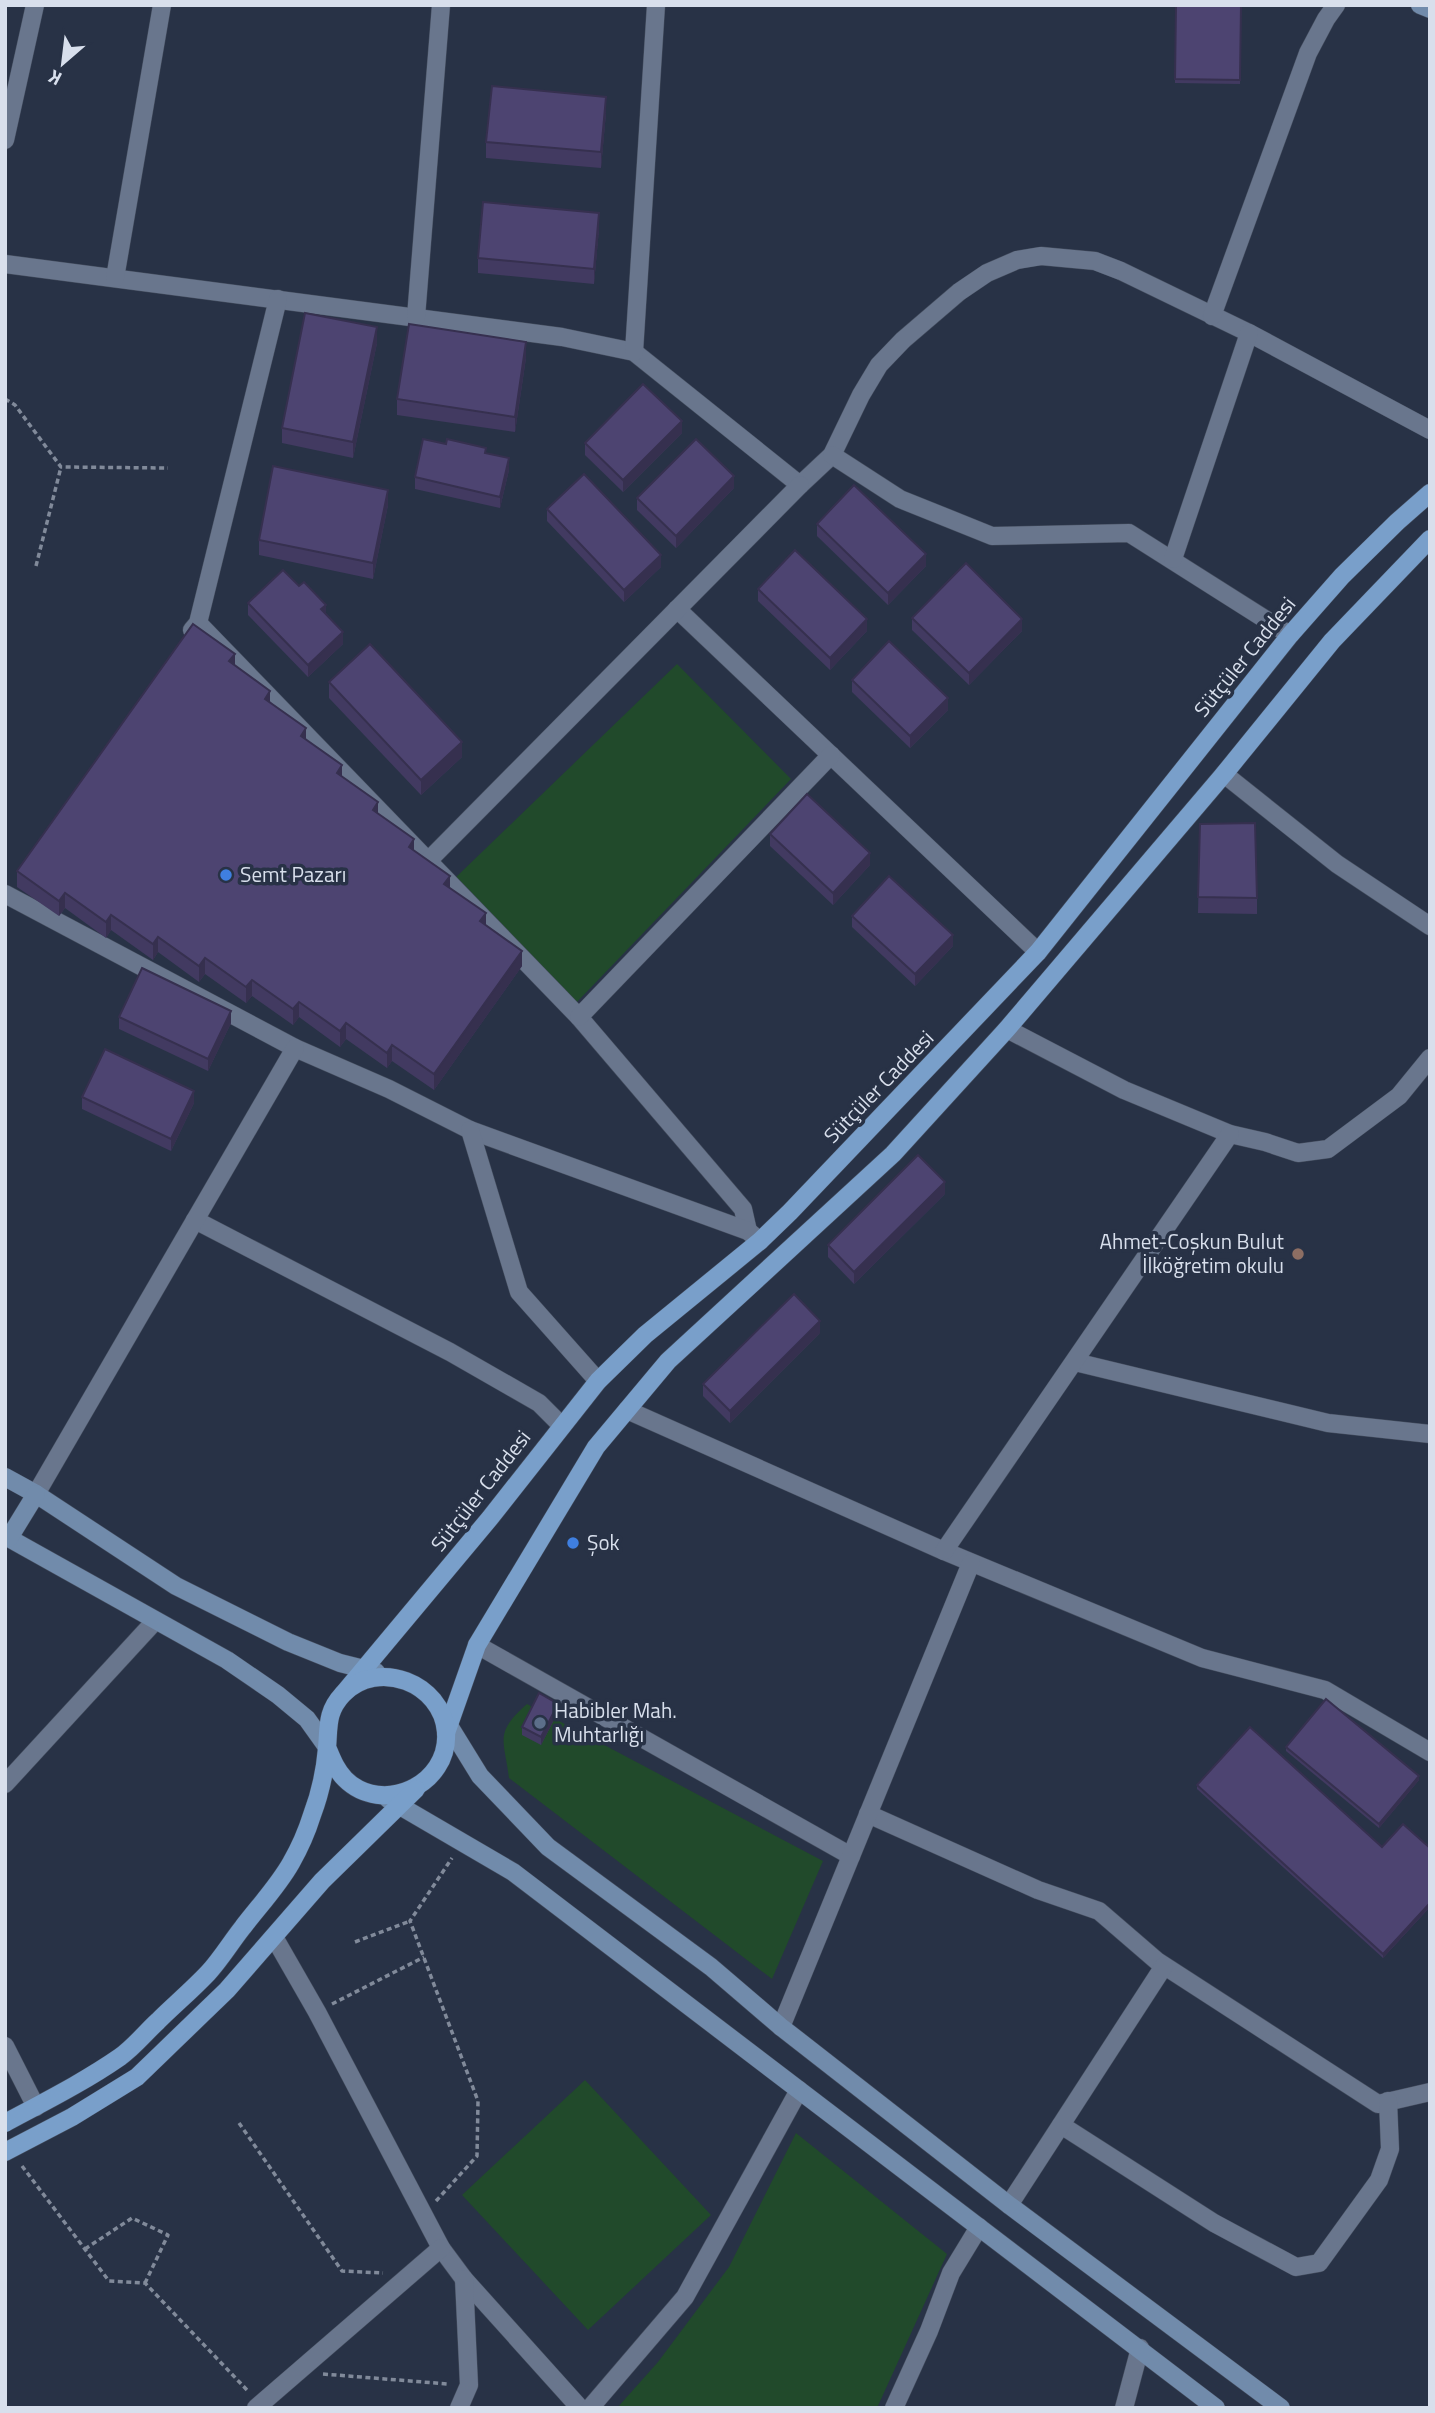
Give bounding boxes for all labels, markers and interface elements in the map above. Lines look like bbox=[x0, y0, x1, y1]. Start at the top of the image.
north arrow bbox=[28, 28, 98, 98]
text: K bbox=[43, 63, 67, 94]
street label: Sütçüler Caddesi bbox=[1186, 589, 1303, 723]
place label: Semt Pazarı bbox=[240, 858, 346, 890]
marker: Semt Pazarı bbox=[218, 867, 234, 883]
street label: Sütçüler Caddesi bbox=[816, 1022, 941, 1150]
place label: Ahmet-Coşkun Bulut İlköğretim okulu bbox=[1099, 1225, 1285, 1281]
marker: Ahmet-Coşkun Bulut İlköğretim okulu bbox=[1290, 1246, 1306, 1262]
street label: Sütçüler Caddesi bbox=[422, 1423, 538, 1558]
place label: Şok bbox=[587, 1526, 620, 1558]
marker: Şok bbox=[565, 1535, 581, 1551]
place label: Habibler Mah. Muhtarlığı bbox=[554, 1694, 677, 1750]
marker: Habibler Mah. Muhtarlığı bbox=[532, 1715, 548, 1731]

